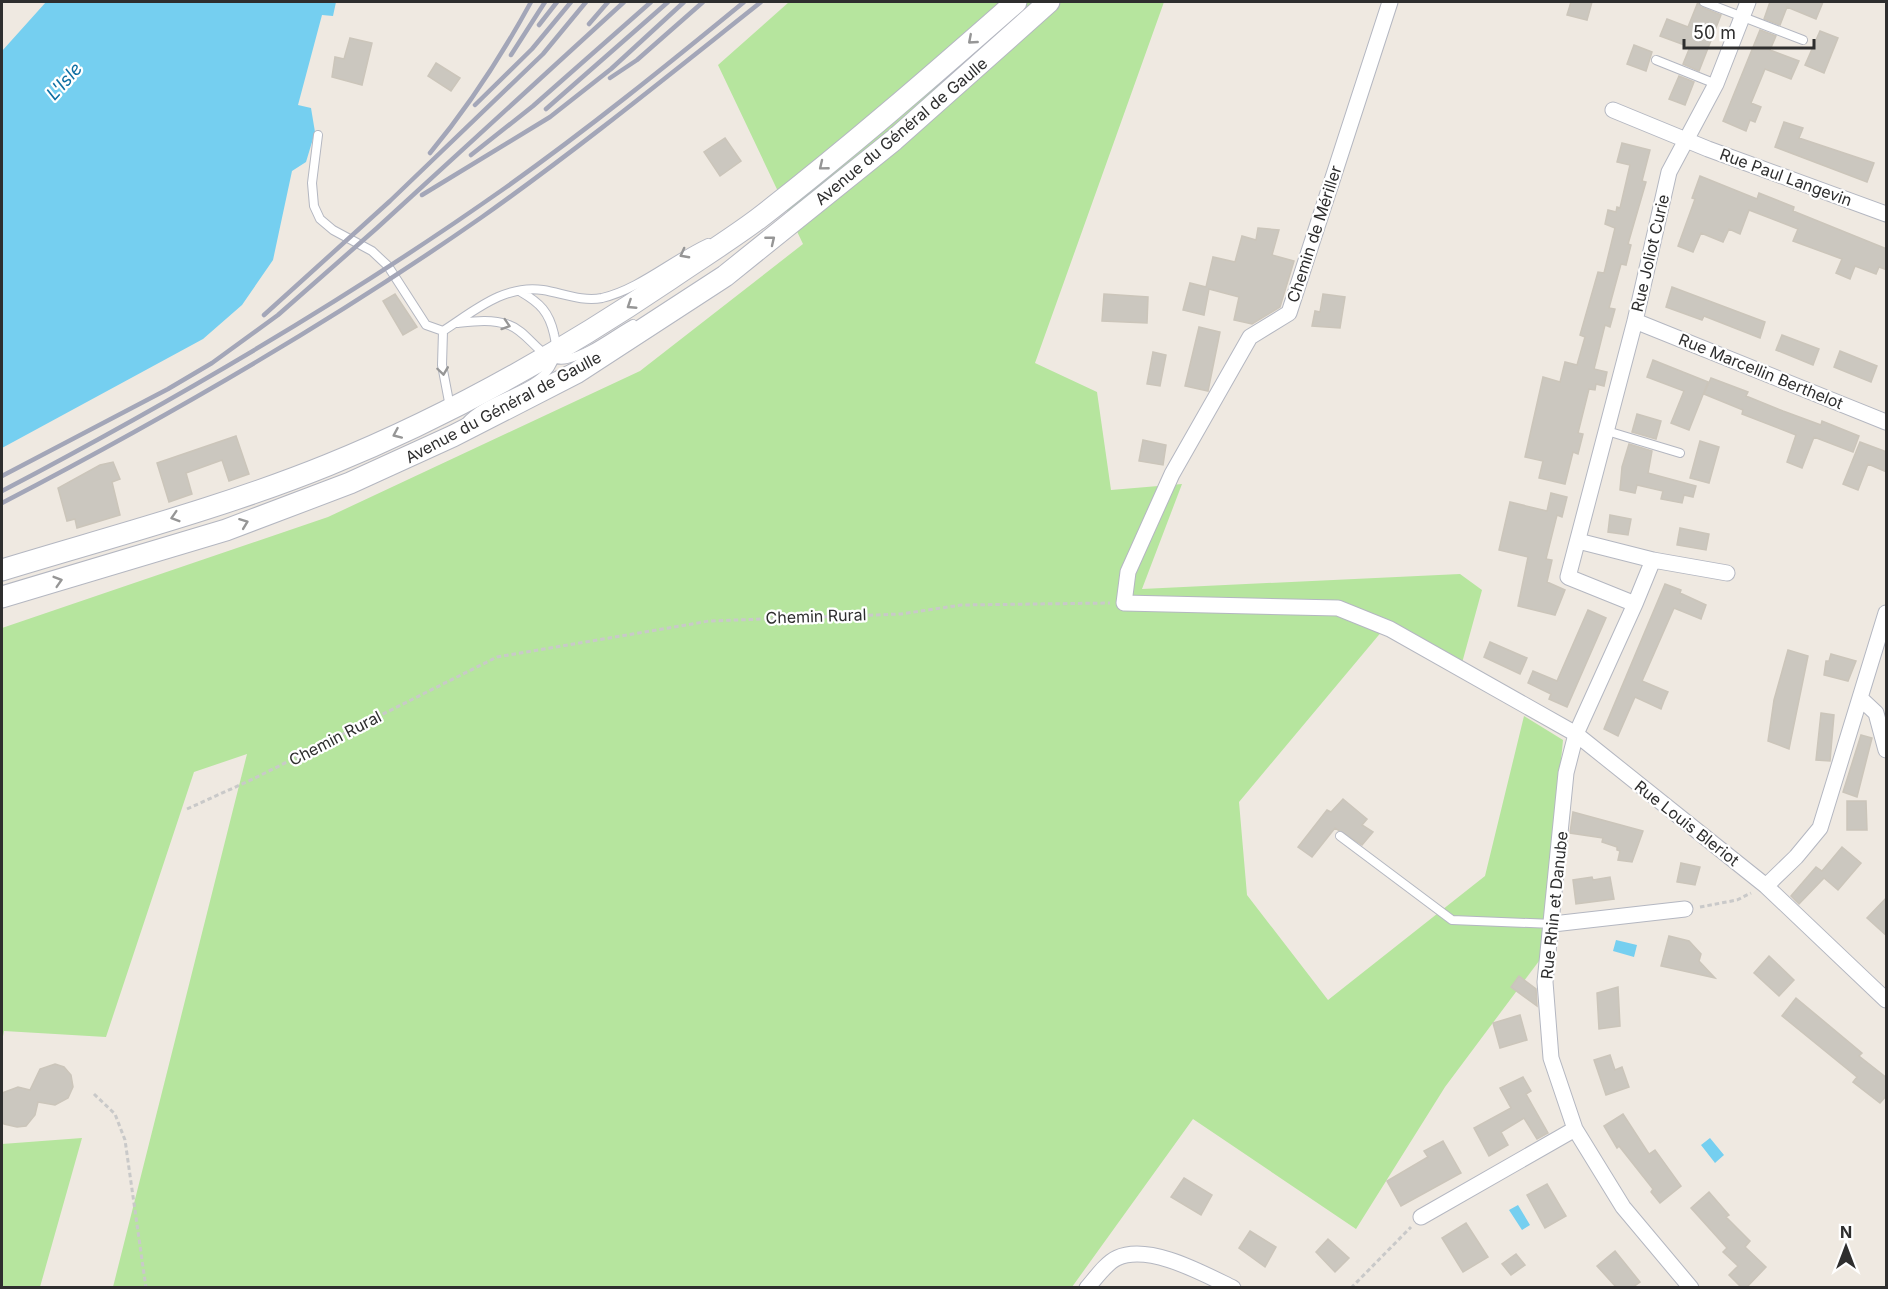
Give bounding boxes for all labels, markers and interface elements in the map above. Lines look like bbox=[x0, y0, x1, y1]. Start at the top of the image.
scale bar bbox=[1684, 12, 1814, 50]
text: 50 m bbox=[1693, 22, 1736, 43]
one-way arrow bbox=[968, 33, 979, 44]
street label: Avenue du Général de Gaulle bbox=[811, 53, 991, 209]
water label: L'Isle bbox=[42, 58, 86, 104]
street label: Rue Paul Langevin bbox=[1717, 144, 1855, 210]
one-way arrow bbox=[819, 159, 830, 170]
street label: Chemin de Mériller bbox=[1282, 163, 1346, 305]
street label: Rue Joliot Curie bbox=[1627, 192, 1673, 314]
one-way arrow bbox=[764, 236, 775, 247]
one-way arrow bbox=[680, 247, 690, 258]
one-way arrow bbox=[627, 297, 638, 308]
one-way arrow bbox=[501, 318, 511, 331]
street label: Rue Marcellin Berthelot bbox=[1676, 329, 1846, 413]
street label: Avenue du Général de Gaulle bbox=[402, 347, 604, 467]
one-way arrow bbox=[437, 366, 449, 376]
one-way arrow bbox=[392, 427, 403, 439]
one-way arrow bbox=[170, 510, 181, 522]
one-way arrow bbox=[238, 518, 249, 530]
one-way arrow bbox=[52, 576, 62, 588]
street label: Chemin Rural bbox=[765, 604, 867, 628]
street label: Chemin Rural bbox=[285, 706, 385, 770]
street label: Rue Louis Bleriot bbox=[1631, 776, 1743, 870]
street label: Rue Rhin et Danube bbox=[1536, 830, 1572, 980]
north arrow bbox=[1816, 1217, 1876, 1277]
text: N bbox=[1840, 1222, 1852, 1242]

